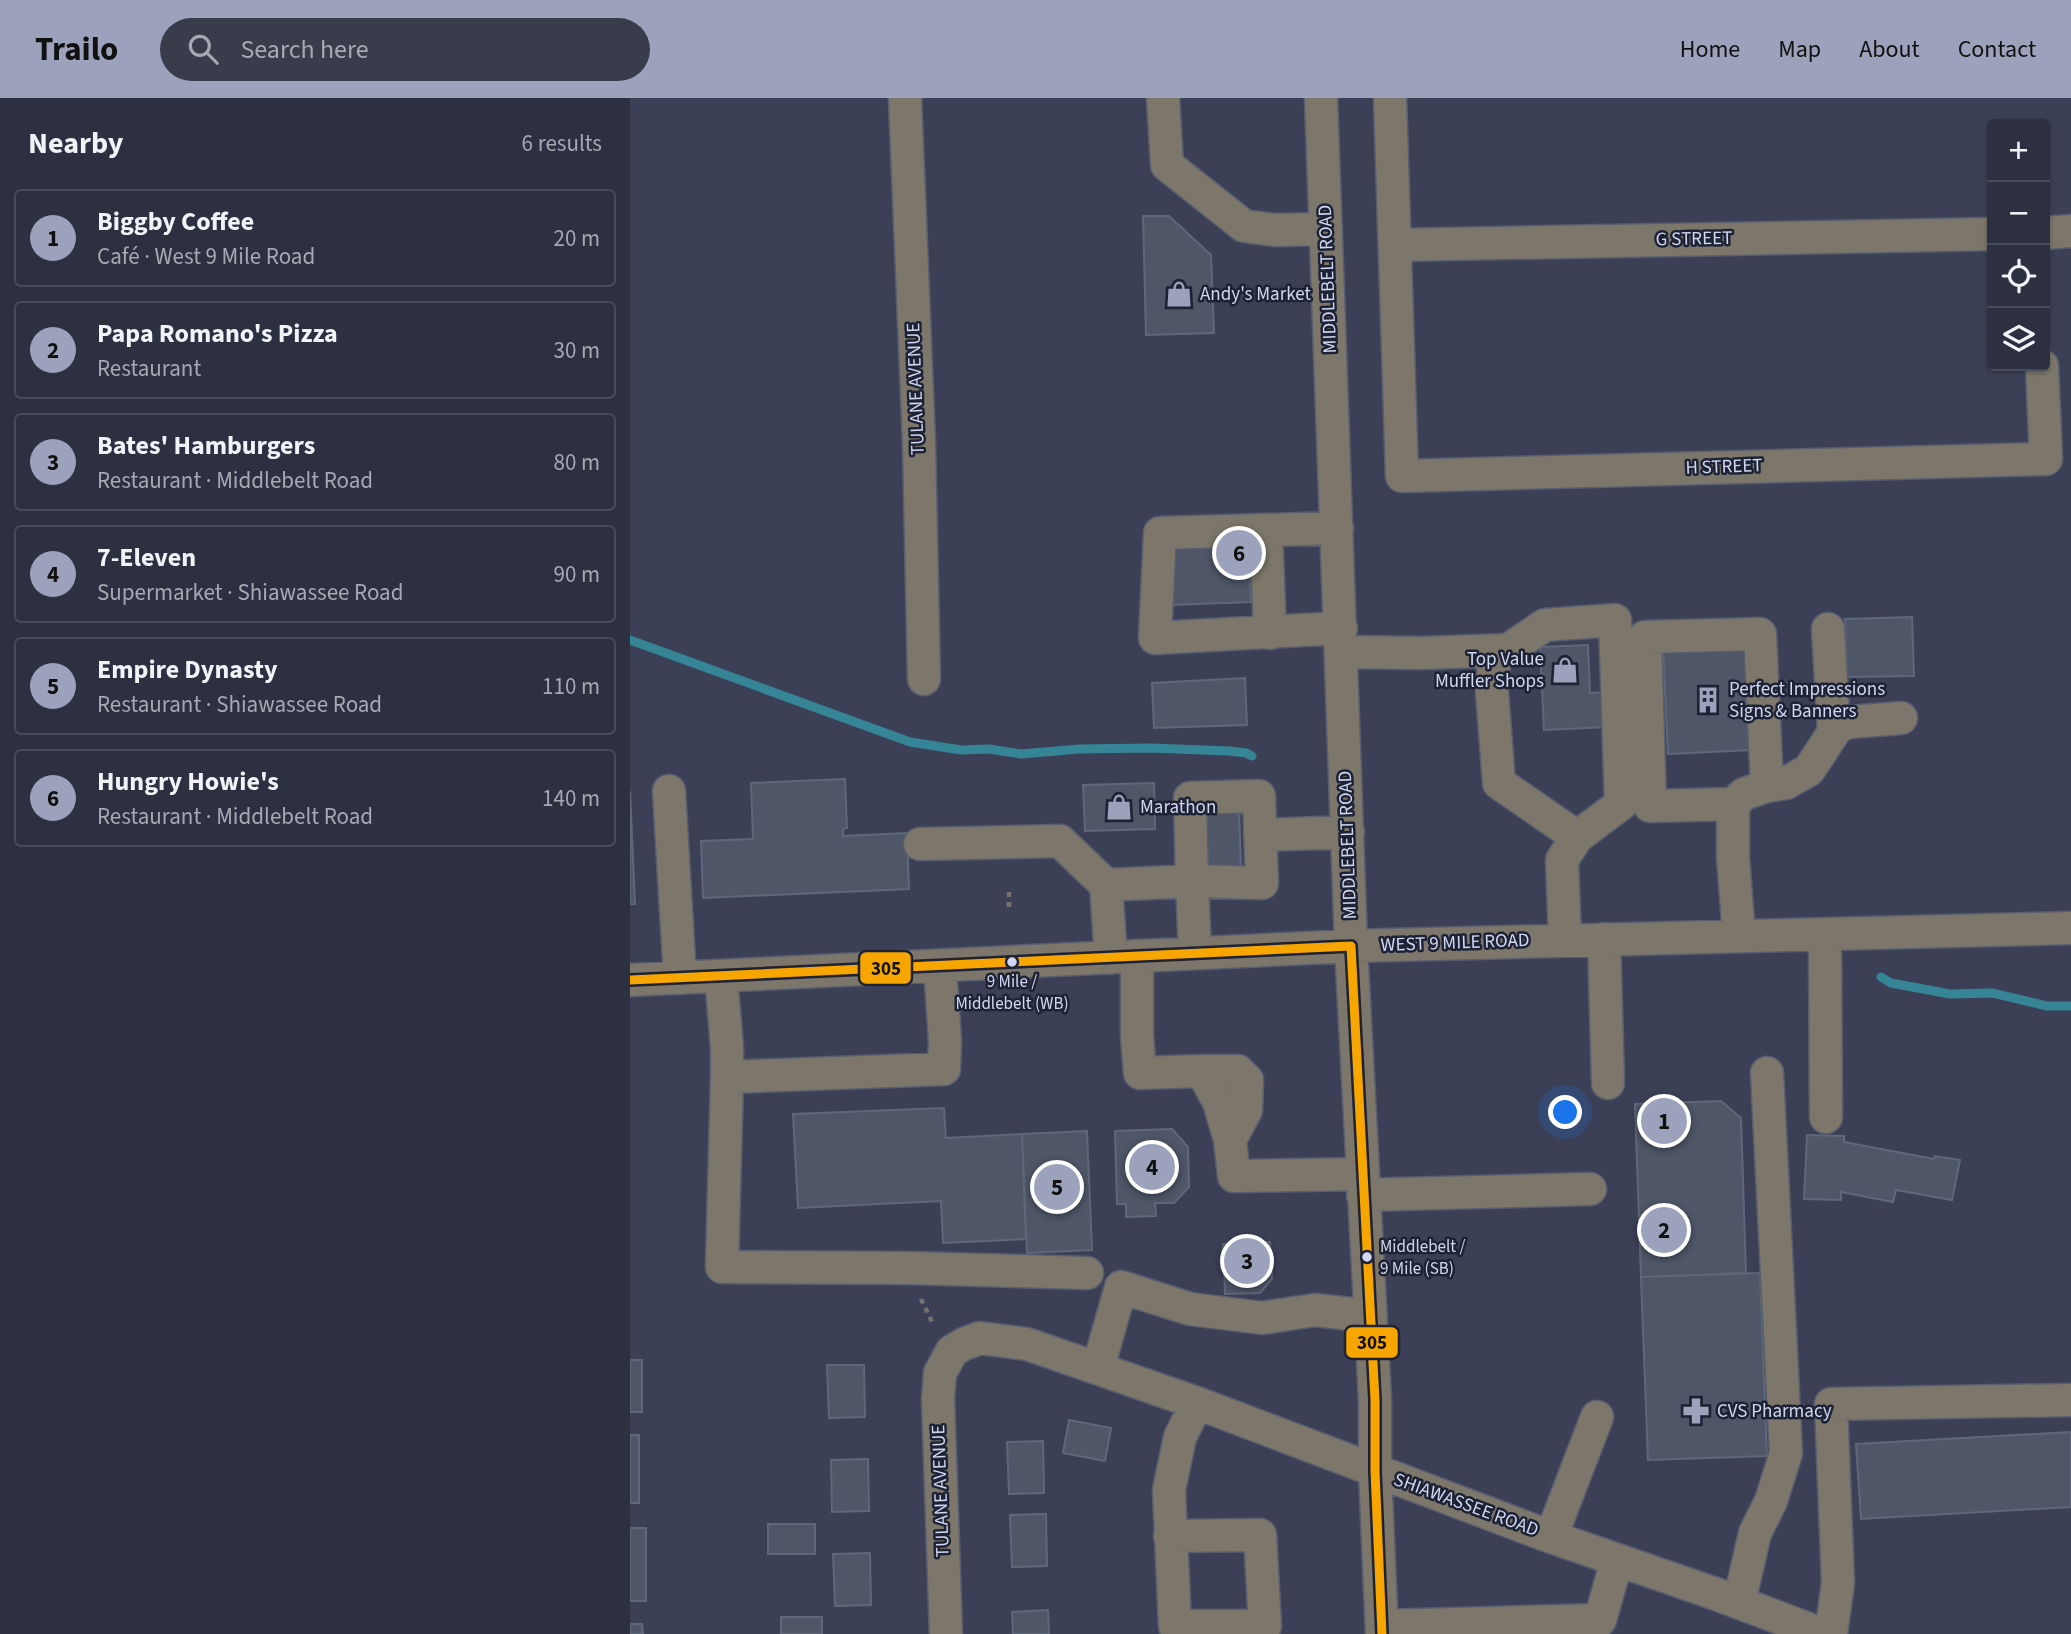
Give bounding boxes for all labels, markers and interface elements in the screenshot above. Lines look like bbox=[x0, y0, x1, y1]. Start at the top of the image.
search box bbox=[160, 18, 650, 81]
text: Trailo bbox=[35, 26, 118, 73]
icon: search bbox=[184, 30, 222, 68]
text: Search here bbox=[240, 31, 369, 68]
text: Home bbox=[1680, 32, 1740, 67]
text: Map bbox=[1778, 32, 1821, 67]
text: About bbox=[1859, 32, 1920, 67]
text: Contact bbox=[1958, 32, 2036, 67]
map controls bbox=[1987, 119, 2050, 371]
button: + bbox=[1987, 119, 2050, 182]
text: Nearby bbox=[28, 122, 123, 165]
text: 6 results bbox=[522, 127, 602, 160]
button: − bbox=[1987, 182, 2050, 245]
text: Biggby Coffee bbox=[97, 203, 254, 240]
street label: MIDDLEBELT ROAD bbox=[1312, 204, 1344, 354]
text: 1 bbox=[47, 222, 59, 255]
text: 20 m bbox=[553, 222, 600, 255]
street label: G STREET bbox=[1656, 225, 1732, 253]
text: Café · West 9 Mile Road bbox=[97, 240, 315, 273]
button: locate bbox=[1987, 245, 2050, 308]
shop icon: Andy's Market bbox=[1164, 279, 1194, 309]
place label: Andy's Market bbox=[1200, 281, 1312, 308]
button: layers bbox=[1987, 308, 2050, 371]
text: Papa Romano's Pizza bbox=[97, 315, 338, 352]
street label: TULANE AVENUE bbox=[900, 322, 932, 456]
text: 2 bbox=[47, 334, 59, 367]
text: 30 m bbox=[553, 334, 600, 367]
text: Restaurant bbox=[97, 352, 201, 385]
text: Bates' Hamburgers bbox=[97, 427, 315, 464]
text: 3 bbox=[47, 446, 59, 479]
text: 80 m bbox=[553, 446, 600, 479]
street label: H STREET bbox=[1685, 452, 1763, 482]
text: Restaurant · Middlebelt Road bbox=[97, 464, 373, 497]
pin: 6 bbox=[1216, 527, 1262, 579]
text: 7-Eleven bbox=[97, 539, 196, 576]
text: 4 bbox=[47, 558, 59, 591]
text: 90 m bbox=[553, 558, 600, 591]
text: Supermarket · Shiawassee Road bbox=[97, 576, 403, 609]
place label: Top Value Muffler Shops bbox=[1435, 646, 1544, 695]
text: Empire Dynasty bbox=[97, 651, 278, 688]
shop icon: Top Value Muffler Shops bbox=[1550, 655, 1580, 685]
text: 5 bbox=[47, 670, 59, 703]
text: 110 m bbox=[542, 670, 600, 703]
place label: Perfect Impressions Signs & Banners bbox=[1729, 676, 1885, 725]
building icon: Perfect Impressions Signs & Banners bbox=[1693, 685, 1723, 715]
text: Restaurant · Shiawassee Road bbox=[97, 688, 382, 721]
text: Hungry Howie's bbox=[97, 763, 279, 800]
street label: MIDDLEBELT ROAD bbox=[1332, 770, 1364, 920]
text: 6 bbox=[47, 782, 59, 815]
text: 140 m bbox=[542, 782, 600, 815]
shop icon: Marathon bbox=[1104, 792, 1134, 822]
place label: Marathon bbox=[1140, 794, 1216, 821]
text: Restaurant · Middlebelt Road bbox=[97, 800, 373, 833]
street label: WEST 9 MILE ROAD bbox=[1380, 927, 1530, 959]
line badge: 305 bbox=[859, 951, 912, 985]
marker: 9 Mile / Middlebelt (WB) bbox=[1005, 955, 1019, 969]
text: 305 bbox=[871, 956, 901, 983]
place label: 9 Mile / Middlebelt (WB) bbox=[955, 970, 1069, 1016]
your location bbox=[1548, 1095, 1582, 1129]
pin: 1 bbox=[1641, 1095, 1687, 1147]
pin: 4 bbox=[1129, 1141, 1175, 1193]
pin: 5 bbox=[1034, 1161, 1080, 1213]
pin: 2 bbox=[1641, 1204, 1687, 1256]
pin: 3 bbox=[1224, 1235, 1270, 1287]
place label: Middlebelt / 9 Mile (SB) bbox=[1380, 1235, 1465, 1281]
marker: Middlebelt / 9 Mile (SB) bbox=[1360, 1250, 1374, 1264]
line badge: 305 bbox=[1345, 1326, 1399, 1359]
text: 305 bbox=[1357, 1330, 1387, 1357]
pharmacy icon: CVS Pharmacy bbox=[1681, 1396, 1711, 1426]
place label: CVS Pharmacy bbox=[1717, 1398, 1832, 1425]
street label: TULANE AVENUE bbox=[925, 1424, 957, 1558]
street label: SHIAWASSEE ROAD bbox=[1390, 1466, 1542, 1544]

